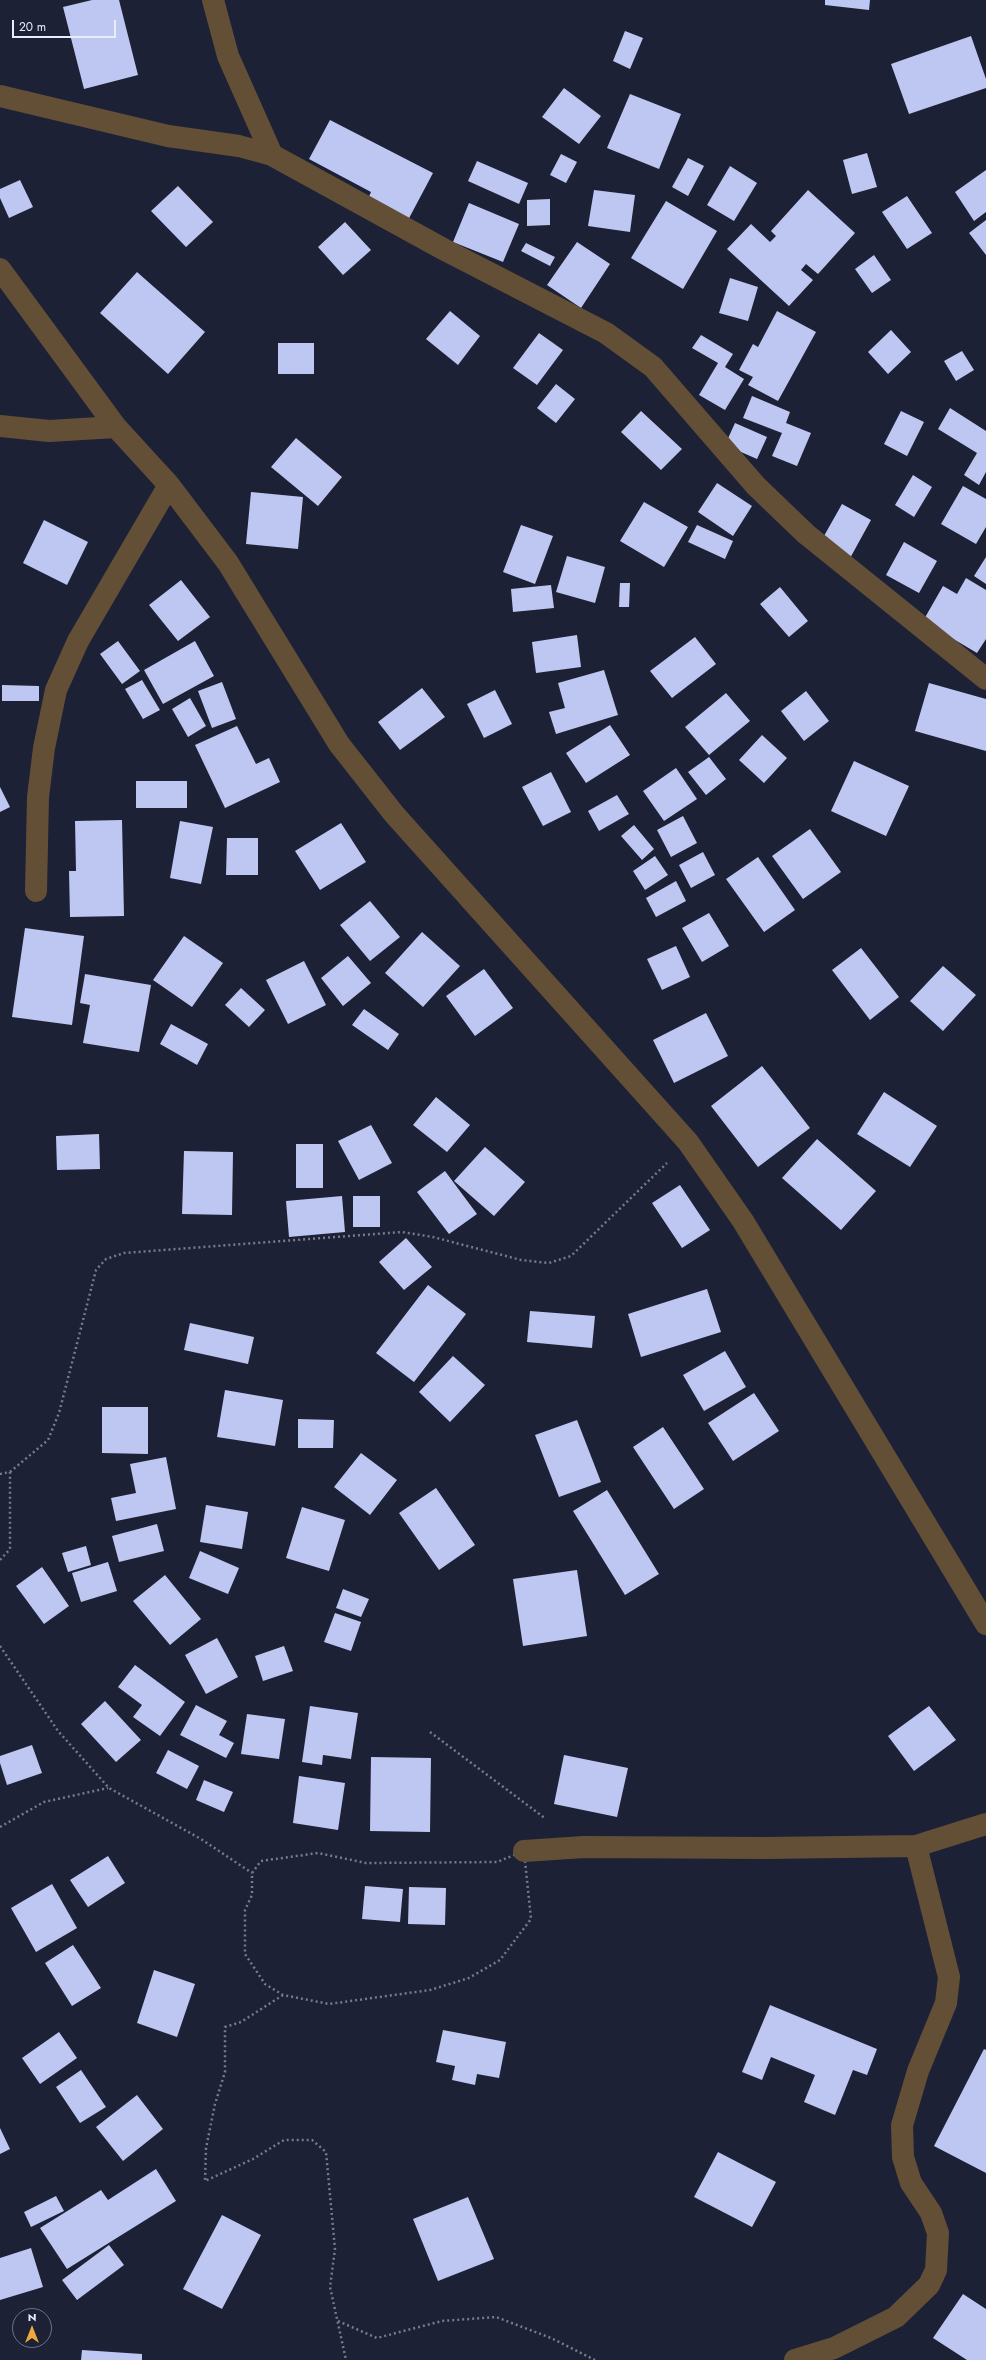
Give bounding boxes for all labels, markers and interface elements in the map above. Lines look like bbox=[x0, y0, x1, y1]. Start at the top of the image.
scale bar bbox=[14, 12, 118, 38]
text: 20 m bbox=[19, 18, 46, 36]
north arrow bbox=[12, 2308, 52, 2348]
text: N bbox=[28, 2309, 36, 2325]

